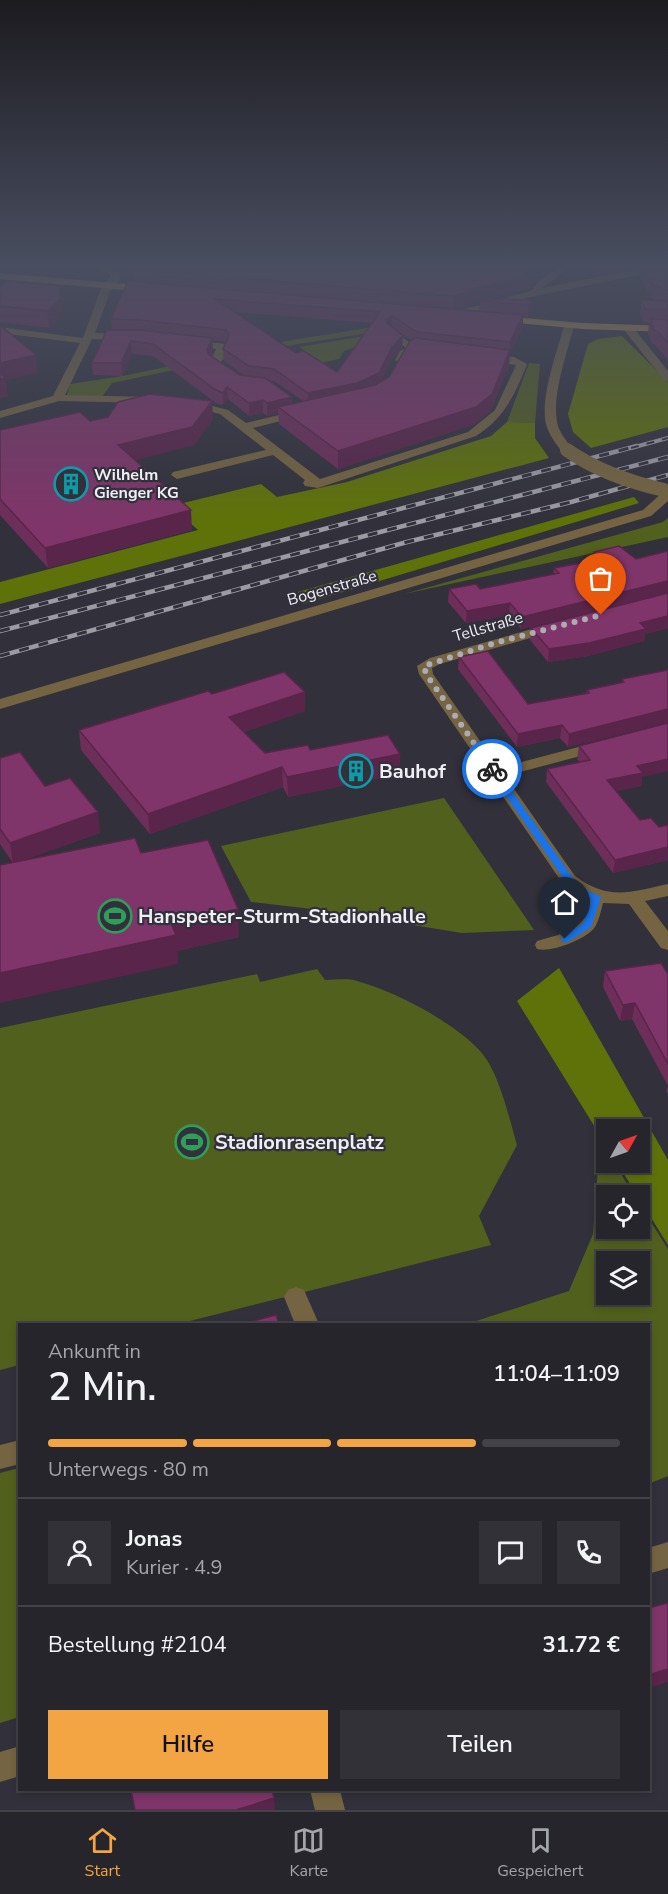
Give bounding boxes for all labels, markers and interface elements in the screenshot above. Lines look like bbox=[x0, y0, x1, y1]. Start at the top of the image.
place label: Wilhelm Gienger KG bbox=[94, 464, 179, 504]
building icon: Wilhelm Gienger KG bbox=[53, 466, 89, 502]
pin bbox=[575, 553, 626, 615]
icon: bag bbox=[584, 562, 617, 595]
street label: Bogenstraße bbox=[285, 565, 379, 611]
street label: Tellstraße bbox=[450, 607, 526, 647]
courier bbox=[462, 739, 522, 799]
building icon: Bauhof bbox=[338, 753, 374, 789]
icon: bike bbox=[476, 753, 509, 786]
place label: Bauhof bbox=[379, 758, 446, 785]
pin bbox=[539, 877, 590, 939]
icon: home bbox=[548, 886, 581, 919]
sports icon: Hanspeter-Sturm-Stadionhalle bbox=[97, 898, 133, 934]
place label: Hanspeter-Sturm-Stadionhalle bbox=[138, 903, 426, 930]
north arrow bbox=[596, 1119, 650, 1173]
map controls bbox=[596, 1119, 650, 1305]
sports icon: Stadionrasenplatz bbox=[174, 1124, 210, 1160]
place label: Stadionrasenplatz bbox=[215, 1129, 384, 1156]
button: locate bbox=[596, 1185, 650, 1239]
button: layers bbox=[596, 1251, 650, 1305]
text: Ankunft in bbox=[48, 1338, 141, 1365]
text: 11:04–11:09 bbox=[493, 1359, 620, 1389]
text: 2 Min. bbox=[48, 1361, 156, 1414]
text: Unterwegs · 80 m bbox=[48, 1456, 209, 1483]
button: person bbox=[48, 1521, 111, 1584]
button: chat bbox=[479, 1521, 542, 1584]
button: phone bbox=[557, 1521, 620, 1584]
text: Jonas bbox=[126, 1524, 182, 1554]
text: Kurier · 4.9 bbox=[126, 1554, 223, 1581]
text: Bestellung #2104 bbox=[48, 1630, 227, 1660]
text: 31.72 € bbox=[543, 1630, 620, 1660]
button: Hilfe bbox=[48, 1710, 328, 1779]
button: Teilen bbox=[340, 1710, 620, 1779]
tab: Start bbox=[85, 1824, 120, 1882]
tab: Karte bbox=[289, 1824, 328, 1882]
tab: Gespeichert bbox=[497, 1824, 583, 1882]

